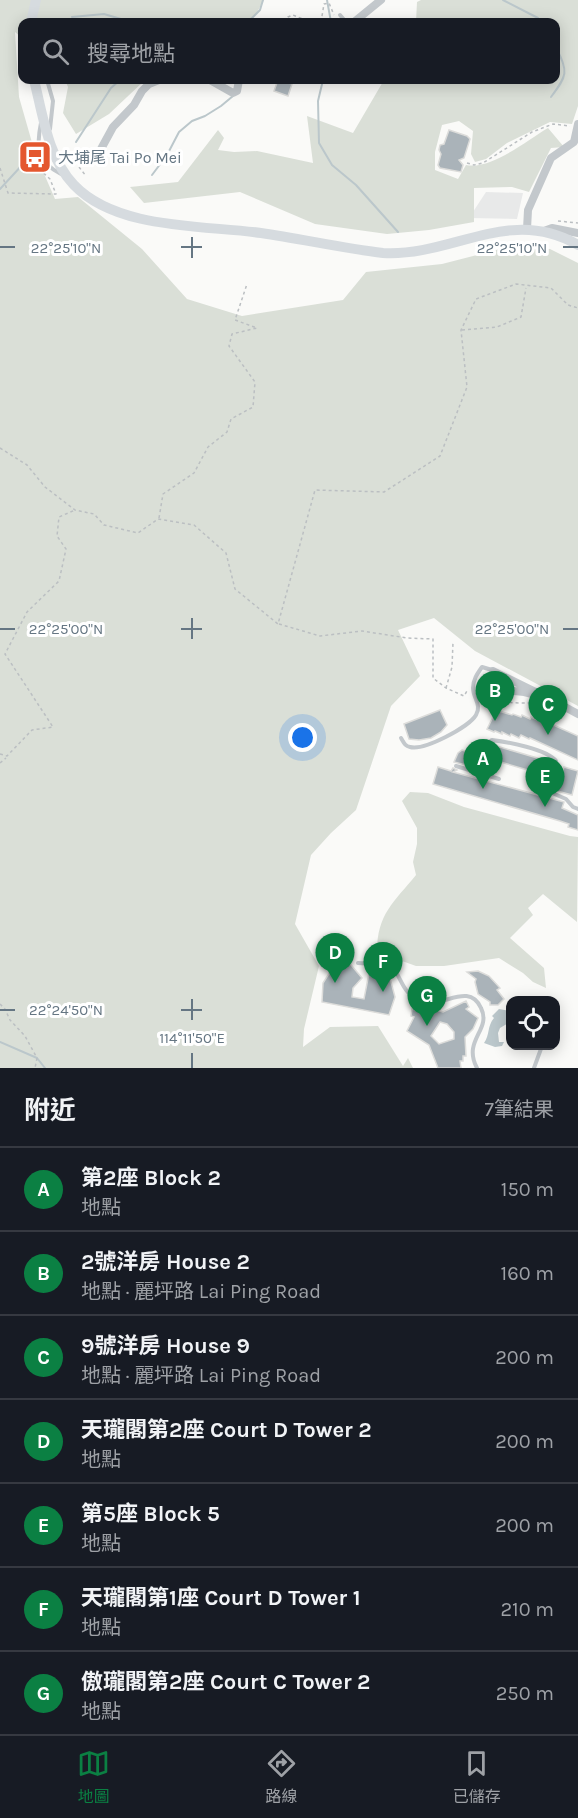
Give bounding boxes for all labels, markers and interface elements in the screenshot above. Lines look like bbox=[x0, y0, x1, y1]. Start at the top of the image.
search box bbox=[18, 18, 560, 84]
icon: search bbox=[39, 35, 72, 68]
text: 搜尋地點 bbox=[87, 41, 175, 67]
bus stop icon: 大埔尾 Tai Po Mei bbox=[17, 139, 53, 175]
place label: 大埔尾 Tai Po Mei bbox=[58, 148, 182, 167]
text: 22°25'10"N bbox=[31, 239, 101, 257]
text: 22°25'10"N bbox=[477, 239, 547, 257]
text: 22°25'00"N bbox=[29, 620, 103, 638]
text: 22°25'00"N bbox=[475, 620, 549, 638]
pin: B bbox=[476, 672, 514, 721]
pin: C bbox=[528, 686, 568, 735]
your location bbox=[288, 723, 317, 752]
pin: A bbox=[464, 740, 502, 789]
pin: E bbox=[526, 758, 564, 807]
pin: D bbox=[316, 934, 354, 983]
pin: F bbox=[364, 942, 403, 992]
pin: G bbox=[408, 976, 446, 1026]
map controls bbox=[506, 996, 560, 1050]
button: locate bbox=[506, 996, 560, 1050]
text: 22°24'50"N bbox=[29, 1001, 103, 1019]
text: 114°11'50"E bbox=[159, 1029, 225, 1047]
text: 附近 bbox=[24, 1095, 76, 1126]
text: 7筆結果 bbox=[485, 1098, 554, 1121]
text: 第2座 Block 2 bbox=[81, 1165, 221, 1191]
text: A bbox=[37, 1178, 50, 1201]
text: 150 m bbox=[501, 1178, 554, 1201]
text: 地點 bbox=[81, 1196, 121, 1219]
text: 2號洋房 House 2 bbox=[81, 1249, 250, 1275]
text: B bbox=[37, 1262, 50, 1285]
text: 160 m bbox=[501, 1262, 554, 1285]
text: 地點 · 麗坪路 Lai Ping Road bbox=[81, 1280, 321, 1303]
text: 9號洋房 House 9 bbox=[81, 1333, 250, 1359]
text: C bbox=[37, 1346, 50, 1369]
text: 200 m bbox=[495, 1346, 554, 1369]
text: 地點 · 麗坪路 Lai Ping Road bbox=[81, 1364, 321, 1387]
text: 天瓏閣第2座 Court D Tower 2 bbox=[81, 1417, 372, 1443]
text: D bbox=[37, 1430, 50, 1453]
text: 200 m bbox=[495, 1430, 554, 1453]
text: 地點 bbox=[81, 1448, 121, 1471]
text: 第5座 Block 5 bbox=[81, 1501, 220, 1527]
text: E bbox=[38, 1514, 49, 1537]
text: 200 m bbox=[495, 1514, 554, 1537]
text: 地點 bbox=[81, 1532, 121, 1555]
text: 天瓏閣第1座 Court D Tower 1 bbox=[81, 1585, 361, 1611]
text: F bbox=[38, 1598, 49, 1621]
text: 210 m bbox=[500, 1598, 554, 1621]
text: 地點 bbox=[81, 1616, 121, 1639]
text: 傲瓏閣第2座 Court C Tower 2 bbox=[81, 1669, 370, 1695]
text: G bbox=[37, 1682, 50, 1705]
text: 250 m bbox=[496, 1682, 554, 1705]
text: 地點 bbox=[81, 1700, 121, 1723]
tab: 地圖 bbox=[77, 1747, 110, 1807]
tab: 路線 bbox=[265, 1747, 298, 1807]
tab: 已儲存 bbox=[453, 1747, 501, 1807]

